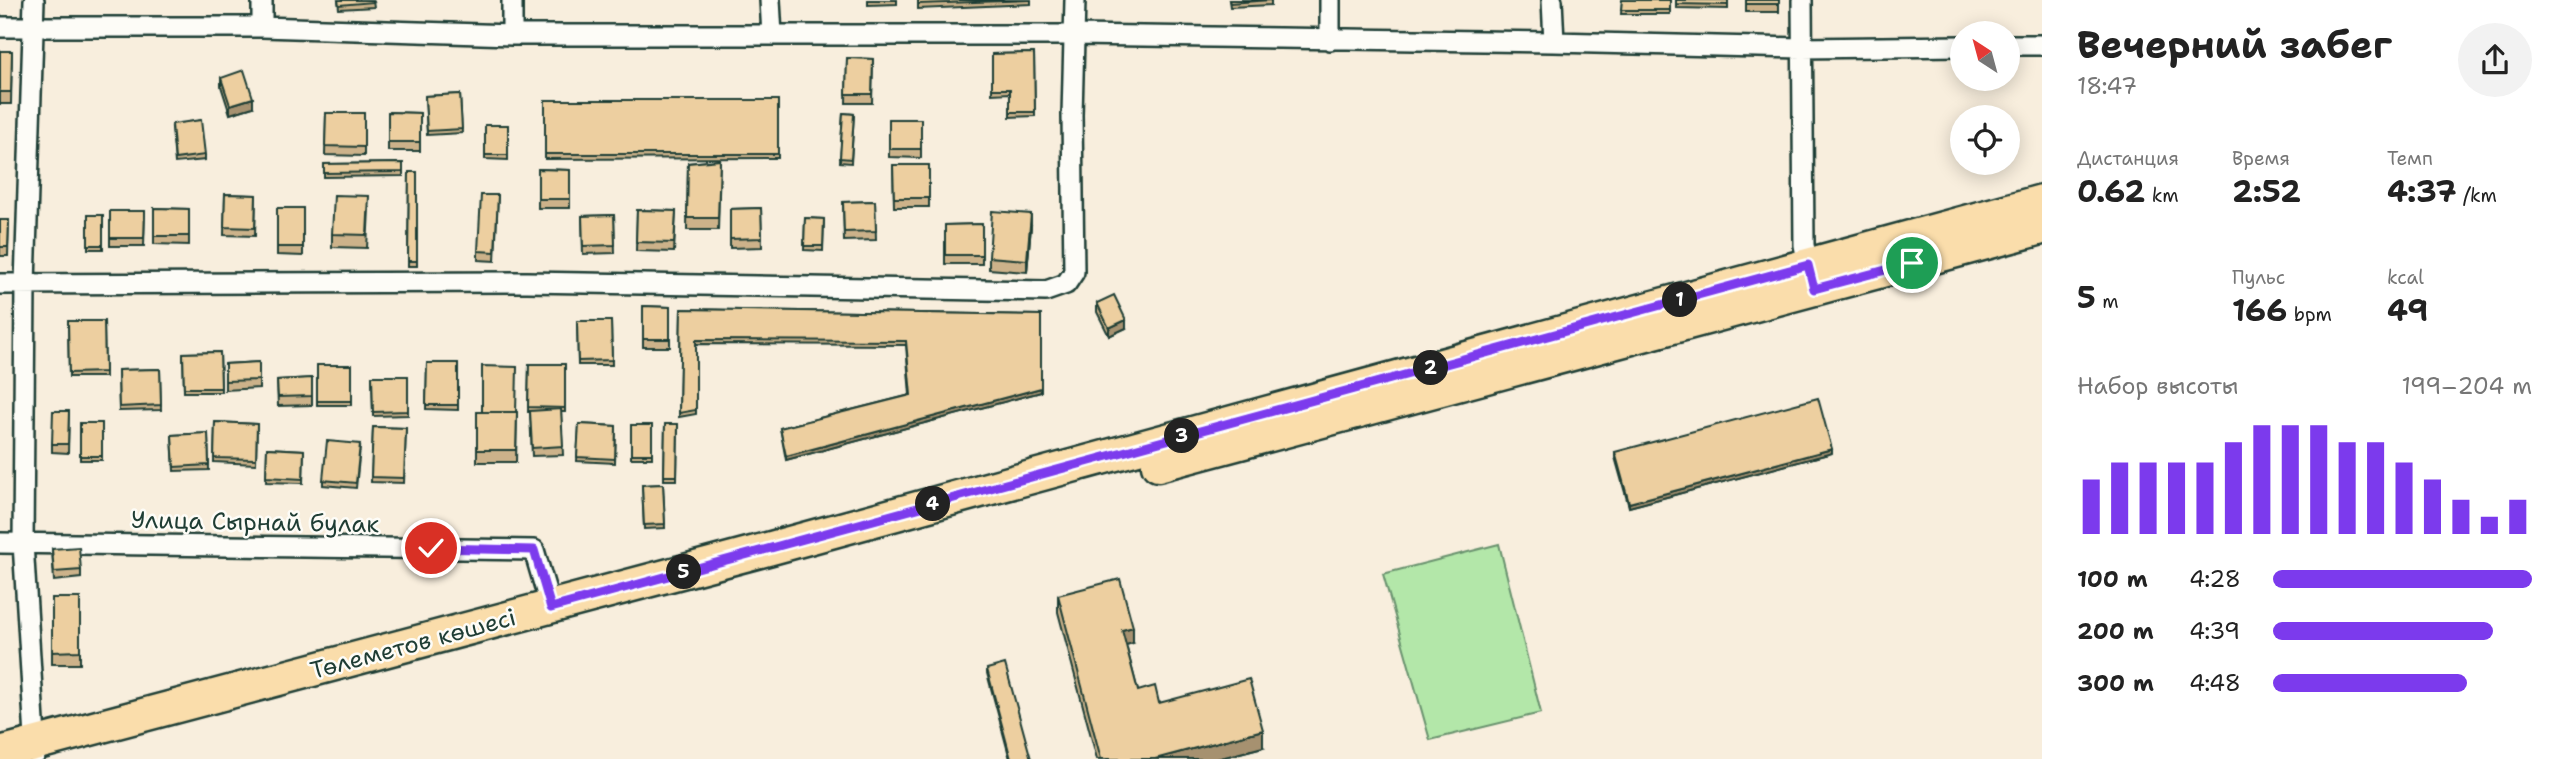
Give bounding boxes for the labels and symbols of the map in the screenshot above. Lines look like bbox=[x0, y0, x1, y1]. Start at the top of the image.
north arrow bbox=[1950, 21, 2020, 91]
pin bbox=[1882, 233, 1942, 293]
pin: 1 bbox=[1662, 282, 1698, 318]
pin: 2 bbox=[1414, 350, 1448, 386]
pin: 3 bbox=[1164, 418, 1200, 453]
pin: 4 bbox=[916, 486, 950, 522]
street label: Улица Сырнай булак bbox=[131, 504, 380, 540]
pin bbox=[401, 518, 461, 578]
pin: 5 bbox=[666, 554, 702, 590]
street label: Төлеметов көшесі bbox=[307, 601, 519, 687]

